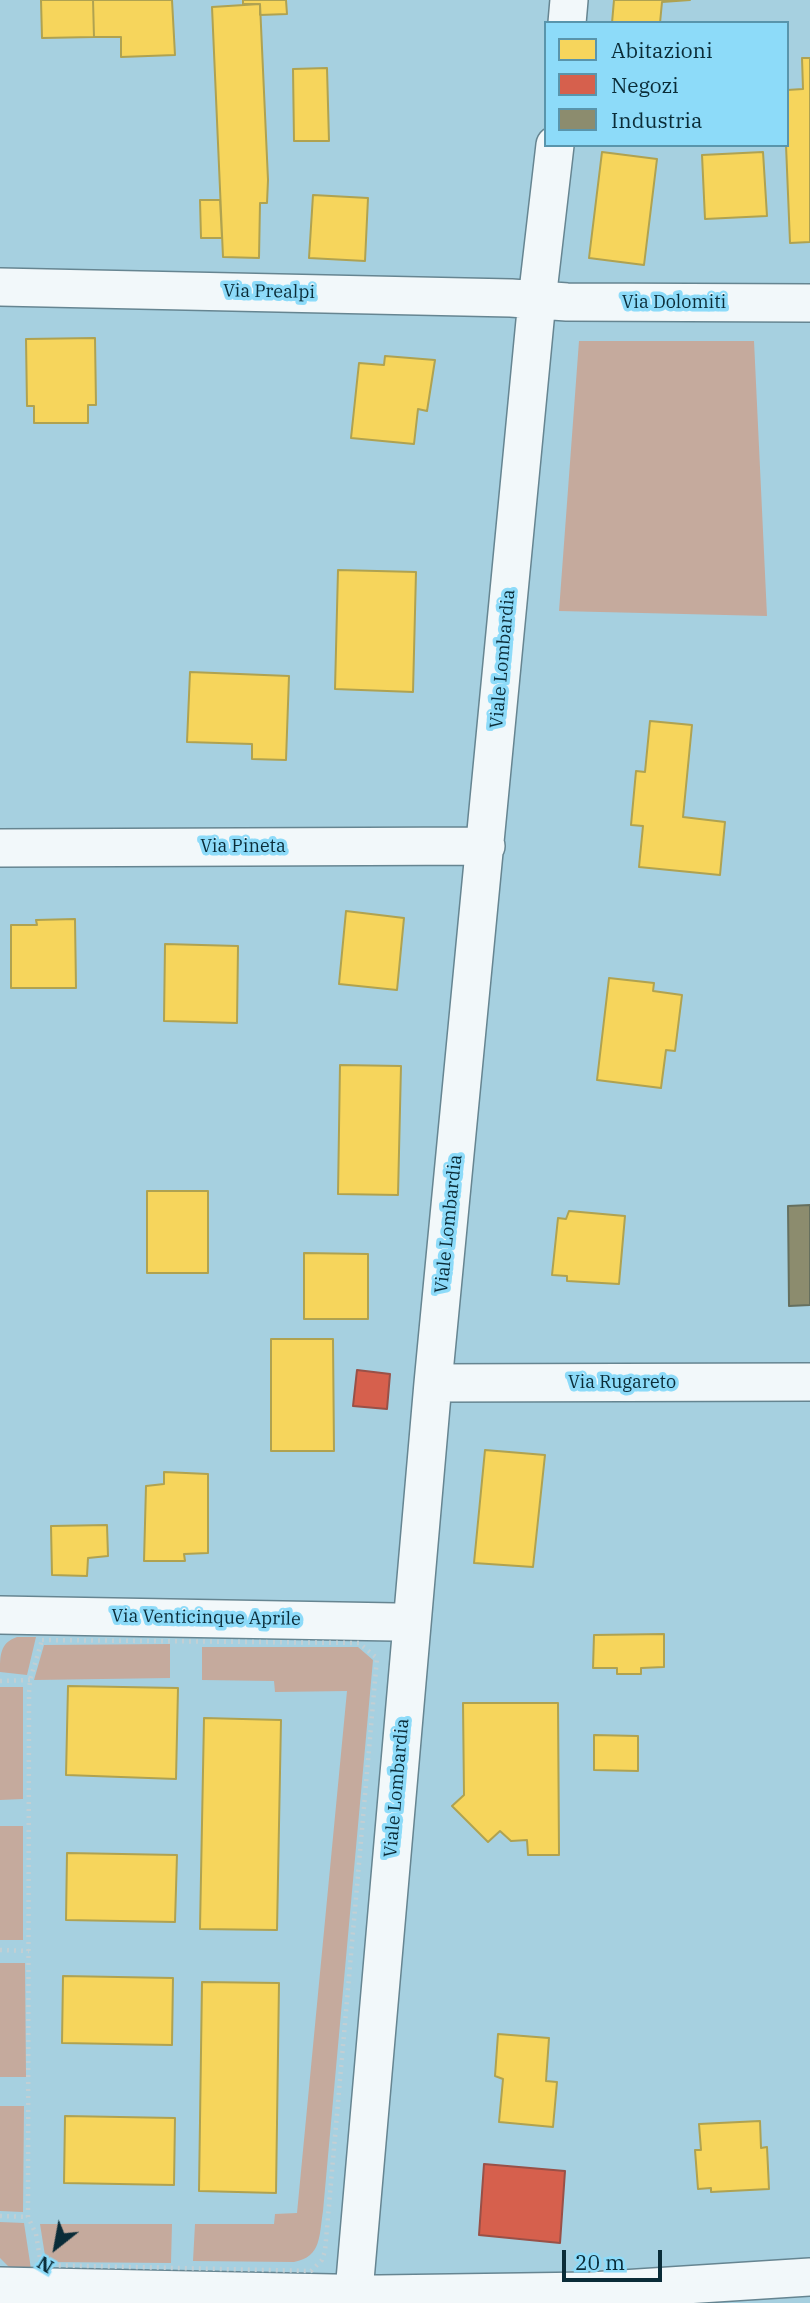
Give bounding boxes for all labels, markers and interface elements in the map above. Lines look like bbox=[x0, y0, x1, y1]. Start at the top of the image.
legend bbox=[544, 21, 789, 147]
text: Abitazioni bbox=[611, 36, 713, 64]
text: Negozi bbox=[611, 71, 679, 99]
text: Industria bbox=[611, 106, 702, 134]
street label: Via Prealpi bbox=[223, 280, 315, 304]
street label: Via Dolomiti bbox=[622, 292, 726, 314]
street label: Viale Lombardia bbox=[486, 589, 520, 729]
street label: Via Pineta bbox=[200, 836, 286, 858]
street label: Viale Lombardia bbox=[431, 1154, 467, 1294]
street label: Via Rugareto bbox=[568, 1372, 676, 1394]
street label: Via Venticinque Aprile bbox=[111, 1606, 301, 1630]
street label: Viale Lombardia bbox=[380, 1718, 414, 1858]
north arrow bbox=[21, 2212, 91, 2282]
scale bar bbox=[565, 2236, 665, 2280]
text: 20 m bbox=[575, 2248, 625, 2276]
text: N bbox=[33, 2251, 58, 2279]

